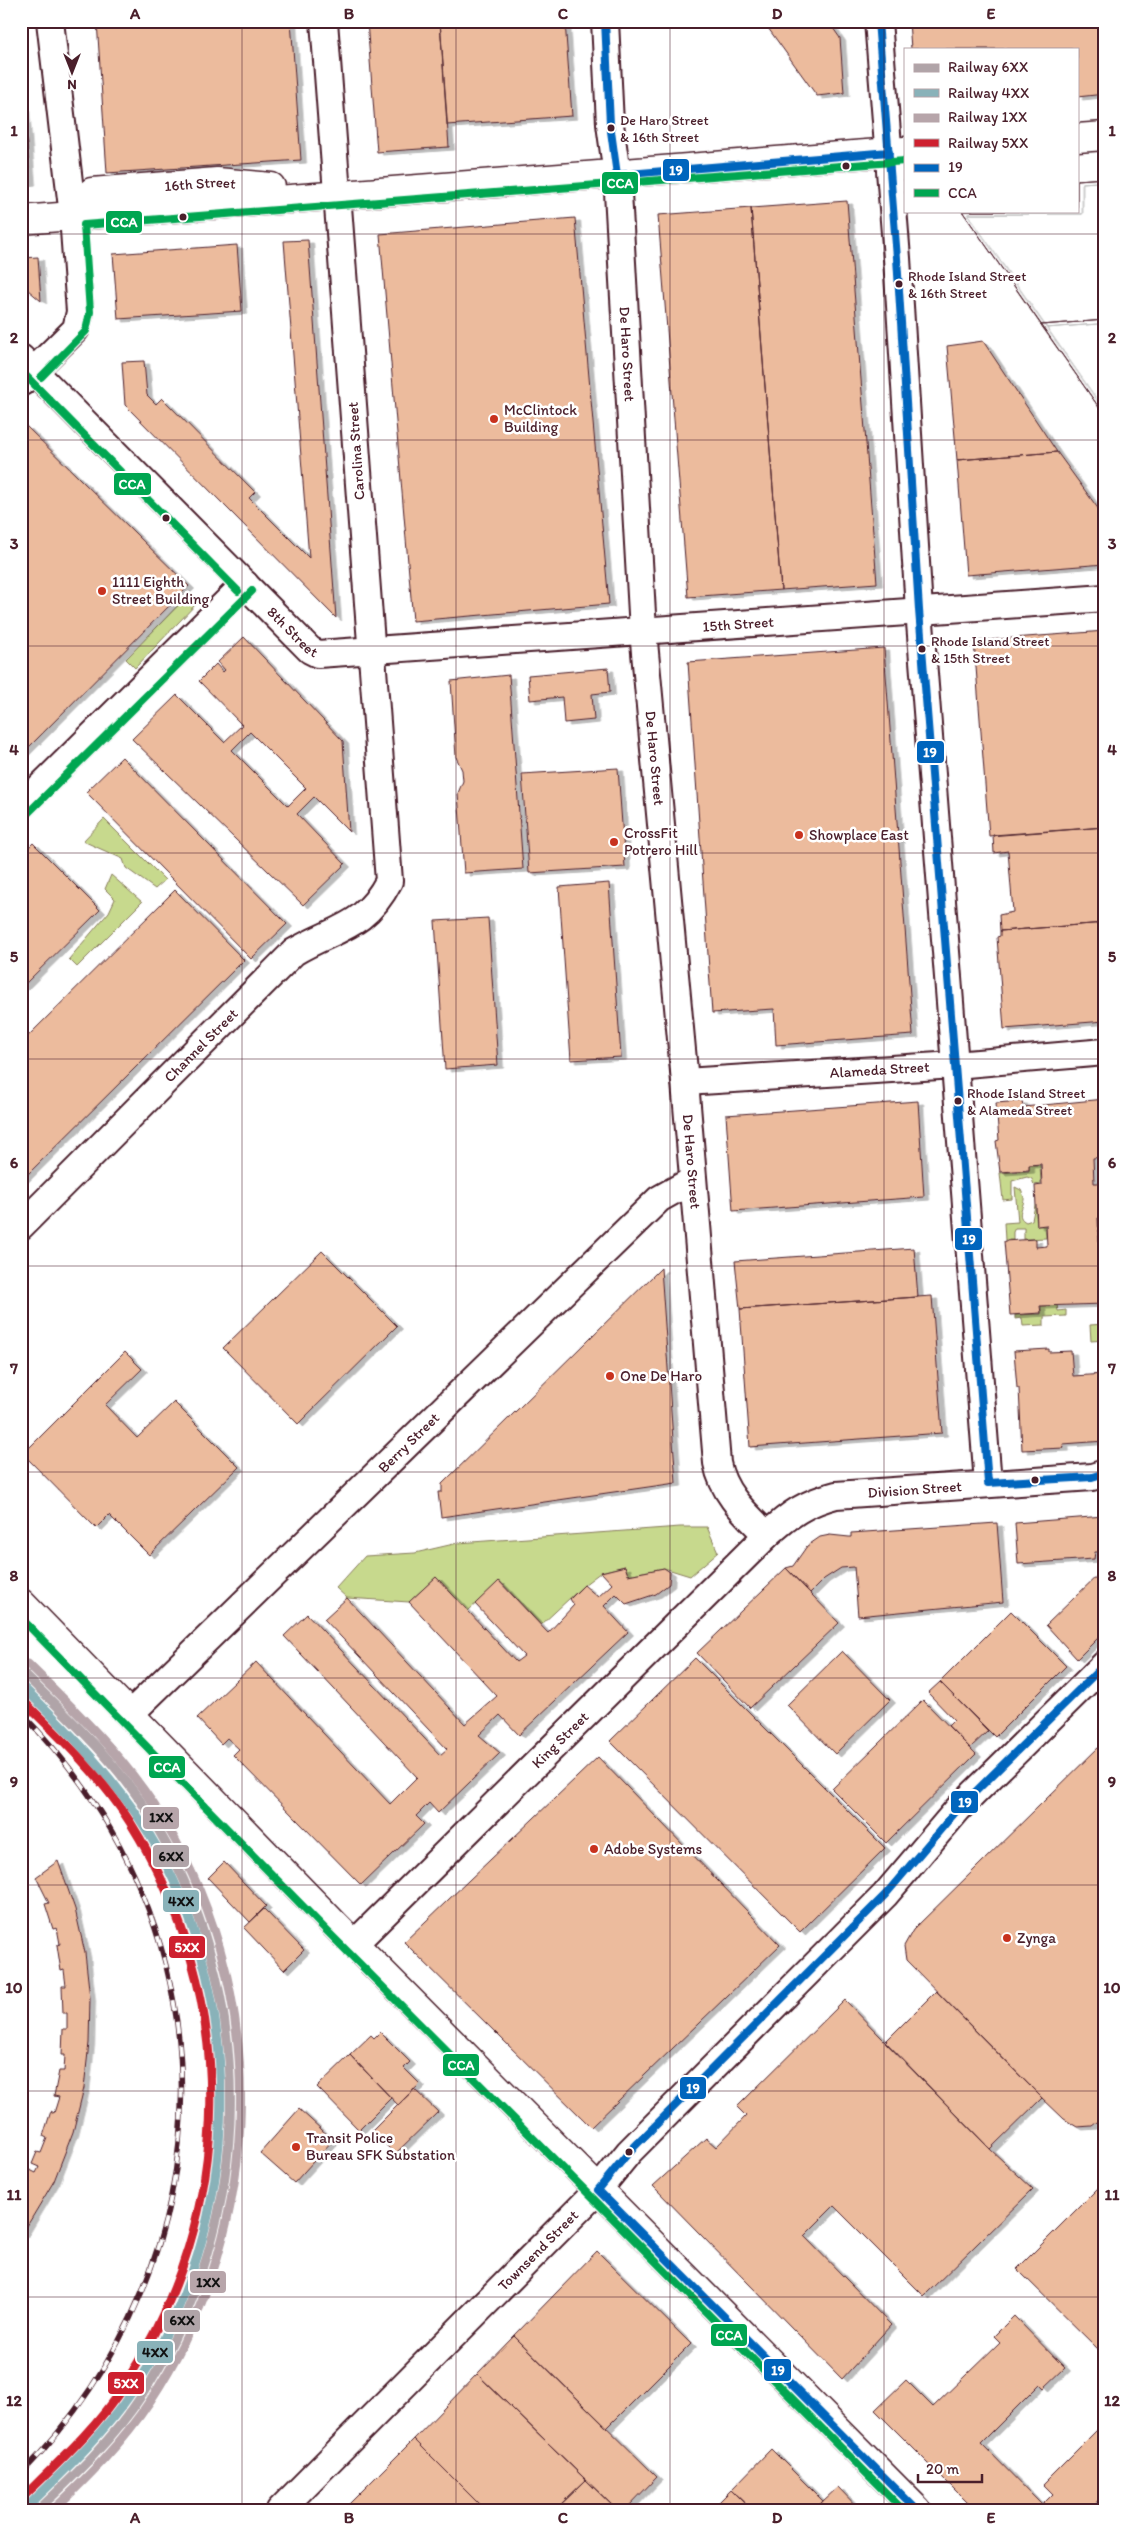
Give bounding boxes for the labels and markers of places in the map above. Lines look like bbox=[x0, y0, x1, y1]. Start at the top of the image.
place label: De Haro Street & 16th Street bbox=[620, 112, 709, 146]
marker: De Haro Street & 16th Street bbox=[606, 123, 616, 133]
unlabelled marker bbox=[841, 161, 851, 171]
unlabelled marker bbox=[178, 212, 188, 222]
place label: Rhode Island Street & 16th Street bbox=[908, 268, 1026, 302]
marker: Rhode Island Street & 16th Street bbox=[894, 279, 904, 289]
place label: McClintock Building bbox=[504, 401, 577, 436]
marker: McClintock Building bbox=[488, 413, 500, 425]
unlabelled marker bbox=[161, 513, 171, 523]
place label: 1111 Eighth Street Building bbox=[112, 573, 210, 608]
marker: 1111 Eighth Street Building bbox=[96, 585, 108, 597]
place label: Rhode Island Street & 15th Street bbox=[931, 633, 1049, 667]
marker: Rhode Island Street & 15th Street bbox=[917, 644, 927, 654]
place label: CrossFit Potrero Hill bbox=[624, 824, 699, 859]
place label: Showplace East bbox=[809, 826, 909, 844]
marker: Showplace East bbox=[793, 829, 805, 841]
marker: CrossFit Potrero Hill bbox=[608, 836, 620, 848]
place label: Rhode Island Street & Alameda Street bbox=[967, 1085, 1085, 1119]
marker: Rhode Island Street & Alameda Street bbox=[953, 1096, 963, 1106]
place label: One De Haro bbox=[620, 1367, 702, 1385]
marker: One De Haro bbox=[604, 1370, 616, 1382]
unlabelled marker bbox=[1030, 1475, 1040, 1485]
place label: Adobe Systems bbox=[604, 1840, 703, 1858]
marker: Adobe Systems bbox=[588, 1843, 600, 1855]
place label: Zynga bbox=[1017, 1929, 1056, 1947]
marker: Zynga bbox=[1001, 1932, 1013, 1944]
place label: Transit Police Bureau SFK Substation bbox=[306, 2129, 455, 2164]
marker: Transit Police Bureau SFK Substation bbox=[290, 2141, 302, 2153]
unlabelled marker bbox=[624, 2147, 634, 2157]

